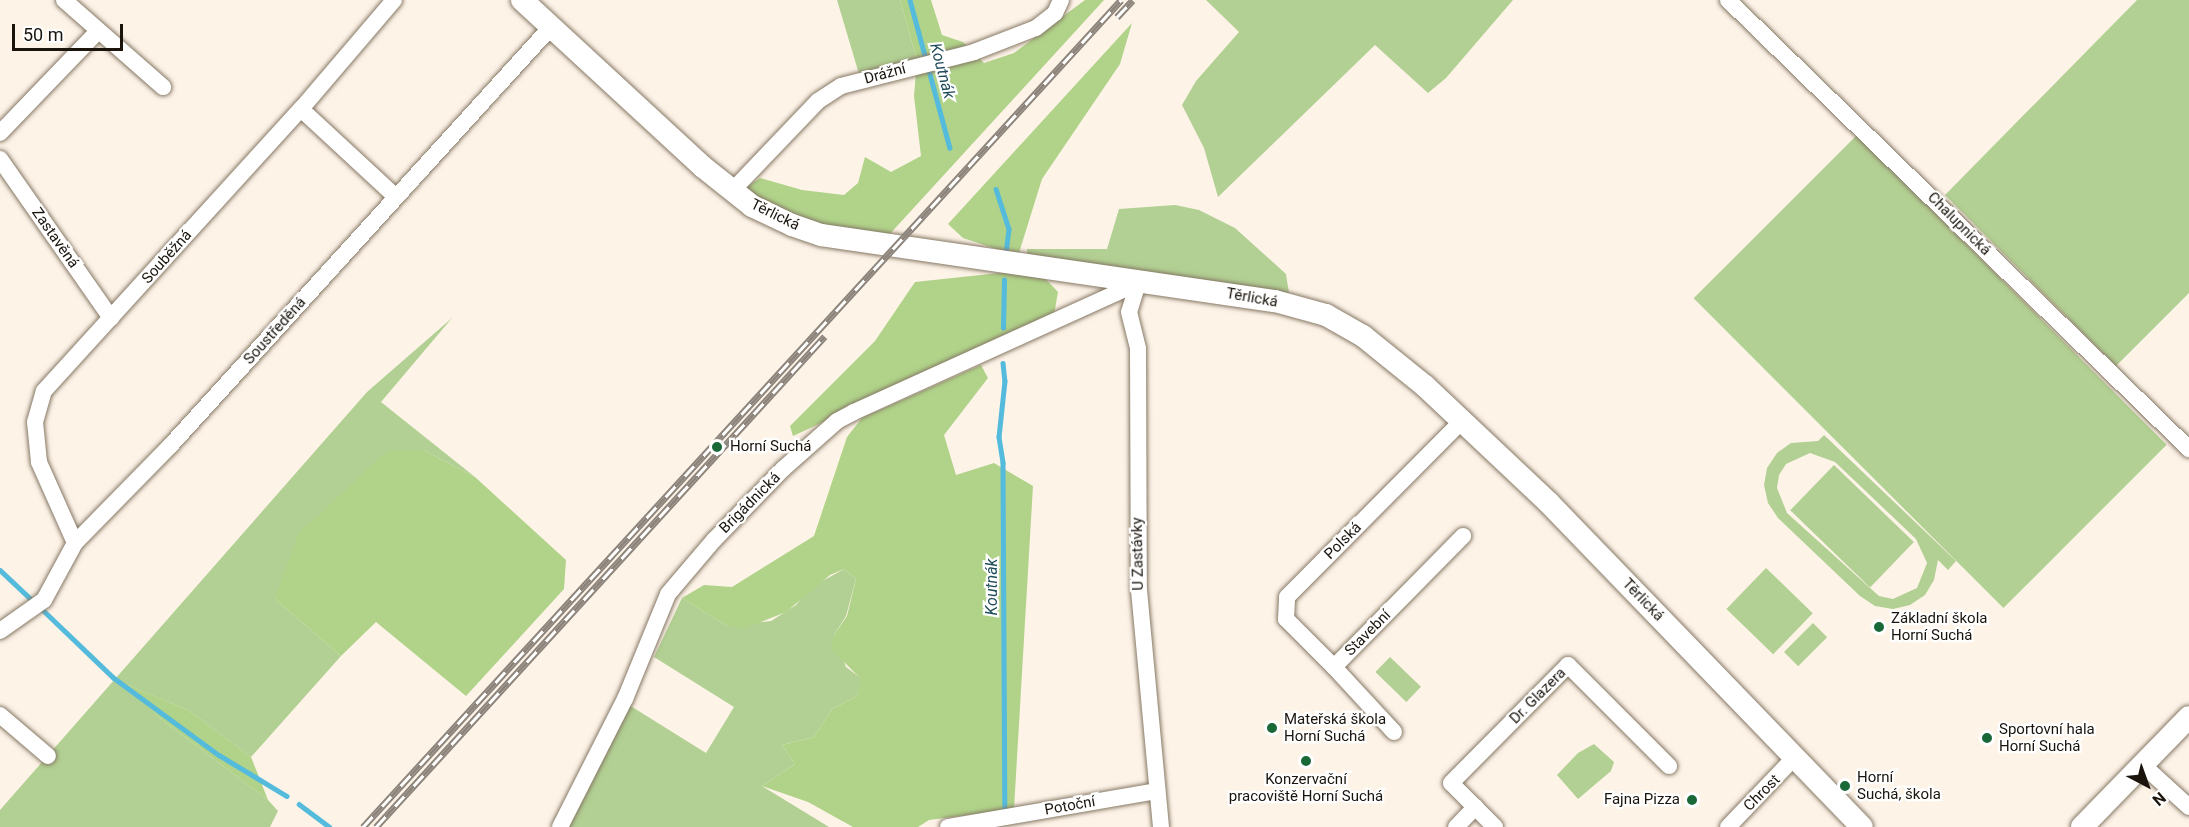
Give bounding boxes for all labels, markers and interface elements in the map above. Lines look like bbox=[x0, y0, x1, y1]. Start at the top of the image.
scale bar bbox=[15, 12, 126, 50]
text: 50 m bbox=[23, 24, 63, 45]
water label: Koutnák bbox=[925, 41, 959, 101]
street label: Drážní bbox=[862, 60, 908, 88]
street label: Chalupnická bbox=[1924, 189, 1994, 259]
street label: Těrlická bbox=[748, 195, 802, 235]
street label: Zastavěná bbox=[28, 204, 82, 272]
street label: Souběžná bbox=[138, 226, 196, 288]
street label: Těrlická bbox=[1225, 285, 1279, 311]
street label: Soustředěná bbox=[240, 294, 310, 368]
marker: Horní Suchá bbox=[708, 438, 726, 456]
place label: Horní Suchá bbox=[730, 438, 812, 456]
street label: Brigádnická bbox=[716, 469, 784, 537]
street label: U Zastávky bbox=[1128, 517, 1148, 591]
street label: Polská bbox=[1321, 519, 1365, 563]
water label: Koutnák bbox=[982, 559, 1002, 615]
street label: Těrlická bbox=[1618, 575, 1668, 625]
street label: Stavební bbox=[1341, 606, 1395, 660]
place label: Základní škola Horní Suchá bbox=[1891, 609, 1987, 644]
marker: Základní škola Horní Suchá bbox=[1872, 620, 1886, 634]
street label: Dr. Glazera bbox=[1506, 664, 1570, 728]
place label: Mateřská škola Horní Suchá bbox=[1284, 710, 1386, 745]
place label: Sportovní hala Horní Suchá bbox=[1999, 720, 2095, 755]
marker: Mateřská škola Horní Suchá bbox=[1265, 721, 1279, 735]
marker: Sportovní hala Horní Suchá bbox=[1980, 731, 1994, 745]
marker: Konzervační pracoviště Horní Suchá bbox=[1299, 754, 1313, 768]
north arrow bbox=[2117, 755, 2177, 815]
place label: Horní Suchá, škola bbox=[1857, 768, 1941, 803]
place label: Konzervační pracoviště Horní Suchá bbox=[1229, 770, 1383, 805]
street label: Chrost bbox=[1740, 771, 1784, 815]
marker: Horní Suchá, škola bbox=[1838, 779, 1852, 793]
text: N bbox=[2149, 788, 2170, 810]
place label: Fajna Pizza bbox=[1604, 791, 1680, 809]
street label: Potoční bbox=[1043, 793, 1097, 819]
marker: Fajna Pizza bbox=[1685, 793, 1699, 807]

